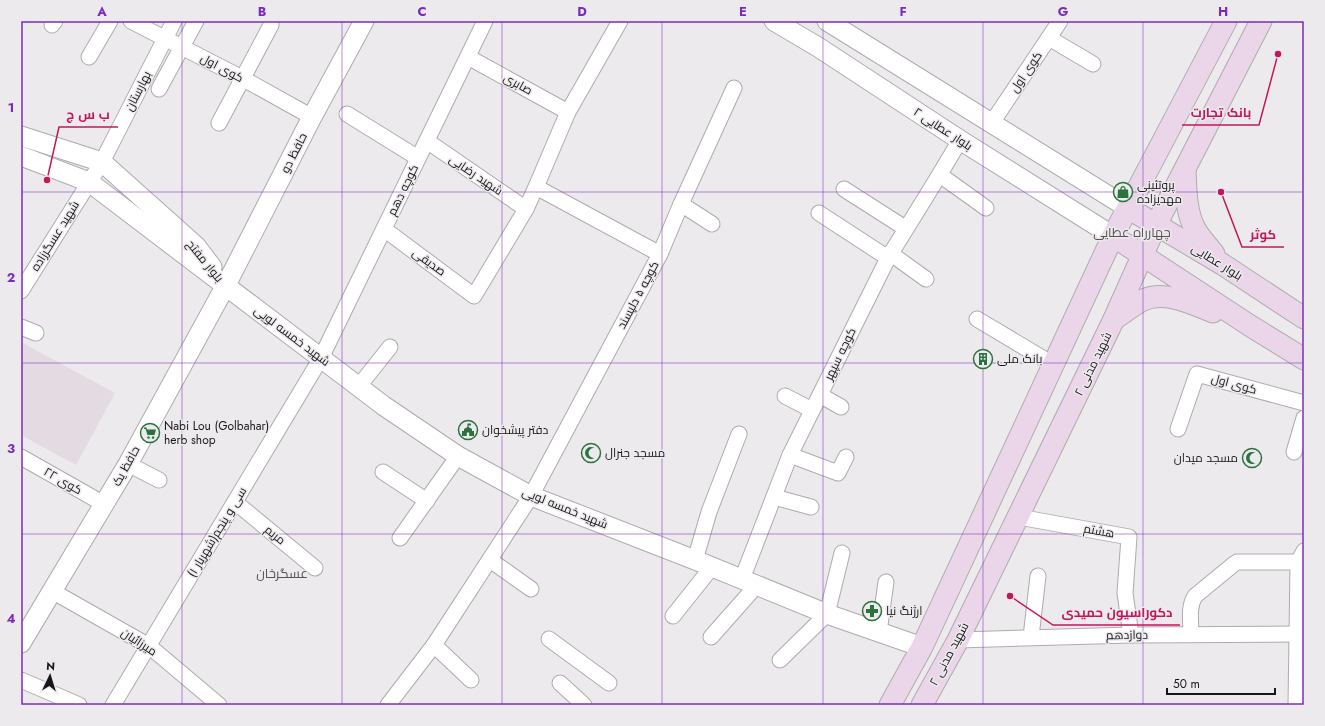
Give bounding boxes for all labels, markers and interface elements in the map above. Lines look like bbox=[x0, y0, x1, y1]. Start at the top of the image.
text: A bbox=[96, 2, 107, 21]
text: B bbox=[258, 2, 267, 21]
text: C bbox=[417, 2, 427, 21]
text: D bbox=[577, 2, 587, 21]
text: E bbox=[739, 2, 747, 21]
text: F bbox=[899, 2, 907, 21]
text: G bbox=[1058, 2, 1069, 21]
text: H bbox=[1218, 2, 1228, 21]
street label: کوی اول bbox=[1006, 48, 1046, 96]
street label: کوی اول bbox=[197, 49, 247, 87]
street label: بهارستان bbox=[120, 68, 156, 114]
street label: صابری bbox=[500, 69, 536, 99]
text: 1 bbox=[8, 98, 14, 117]
callout: بانک تجارت bbox=[1182, 100, 1259, 125]
callout: ب س ج bbox=[59, 102, 118, 127]
street label: بلوار عطایی ۲ bbox=[910, 103, 976, 155]
text: بانک تجارت bbox=[1191, 103, 1251, 122]
text: ب س ج bbox=[66, 105, 110, 124]
street label: حافظ دو bbox=[276, 130, 312, 176]
street label: شهید رضایی bbox=[445, 150, 507, 200]
street label: کوچه دهم bbox=[383, 161, 423, 219]
place label: پروتئينی مهديزاده bbox=[1137, 176, 1182, 208]
shop icon: پروتئينی مهديزاده bbox=[1112, 181, 1134, 203]
street label: شهید عسگرزاده bbox=[26, 197, 84, 275]
callout: کوثر bbox=[1242, 222, 1284, 247]
district label: چهارراه عطایی bbox=[1093, 223, 1171, 242]
text: کوثر bbox=[1249, 225, 1276, 244]
street label: بلوار مفتح bbox=[182, 236, 228, 286]
street label: بلوار عطایی bbox=[1188, 239, 1246, 285]
street label: صدیقی bbox=[408, 244, 450, 280]
street label: کوچه ۵ دلپسند bbox=[613, 258, 663, 332]
text: 2 bbox=[7, 268, 15, 287]
street label: شهید خمسه لویی bbox=[250, 301, 334, 371]
street label: کوچه سپهر bbox=[819, 325, 860, 384]
street label: شهید مدنی ۲ bbox=[1070, 329, 1116, 399]
building icon: بانک ملی bbox=[972, 348, 994, 370]
place label: بانک ملی bbox=[997, 350, 1042, 368]
street label: کوی اول bbox=[1209, 369, 1259, 399]
place label: Nabi Lou (Golbahar) herb shop bbox=[164, 417, 269, 449]
public building icon: دفتر پیشخوان bbox=[457, 419, 479, 441]
place label: دفتر پیشخوان bbox=[482, 421, 548, 439]
supermarket icon: Nabi Lou (Golbahar) herb shop bbox=[139, 422, 161, 444]
text: 3 bbox=[7, 439, 15, 458]
mosque icon: مسجد جنرال bbox=[580, 442, 602, 464]
street label: حافظ یک bbox=[108, 443, 144, 489]
place label: مسجد جنرال bbox=[605, 444, 665, 462]
mosque icon: مسجد میدان bbox=[1241, 447, 1263, 469]
place label: مسجد میدان bbox=[1174, 449, 1238, 467]
street label: کوی ۲۲ bbox=[41, 463, 85, 499]
street label: سی و پنجم(شهریار ۱) bbox=[183, 483, 251, 580]
street label: شهید خمسه لویی bbox=[519, 483, 611, 533]
street label: هشتم bbox=[1082, 519, 1116, 543]
street label: مریم bbox=[261, 521, 289, 549]
district label: عسگرخان bbox=[256, 564, 308, 583]
pharmacy icon: ارژنگ نیا bbox=[861, 600, 883, 622]
callout: دکوراسیون حمیدی bbox=[1053, 600, 1180, 625]
place label: ارژنگ نیا bbox=[886, 602, 922, 620]
text: دکوراسیون حمیدی bbox=[1061, 603, 1173, 622]
text: 4 bbox=[6, 609, 16, 628]
street label: شهید مدنی ۲ bbox=[925, 619, 973, 689]
street label: میرزائیان bbox=[118, 624, 160, 660]
street label: دوازدهم bbox=[1106, 626, 1148, 644]
north arrow bbox=[30, 656, 70, 696]
text: N bbox=[46, 658, 56, 674]
scale bar bbox=[1167, 670, 1275, 696]
text: 50 m bbox=[1173, 675, 1200, 693]

